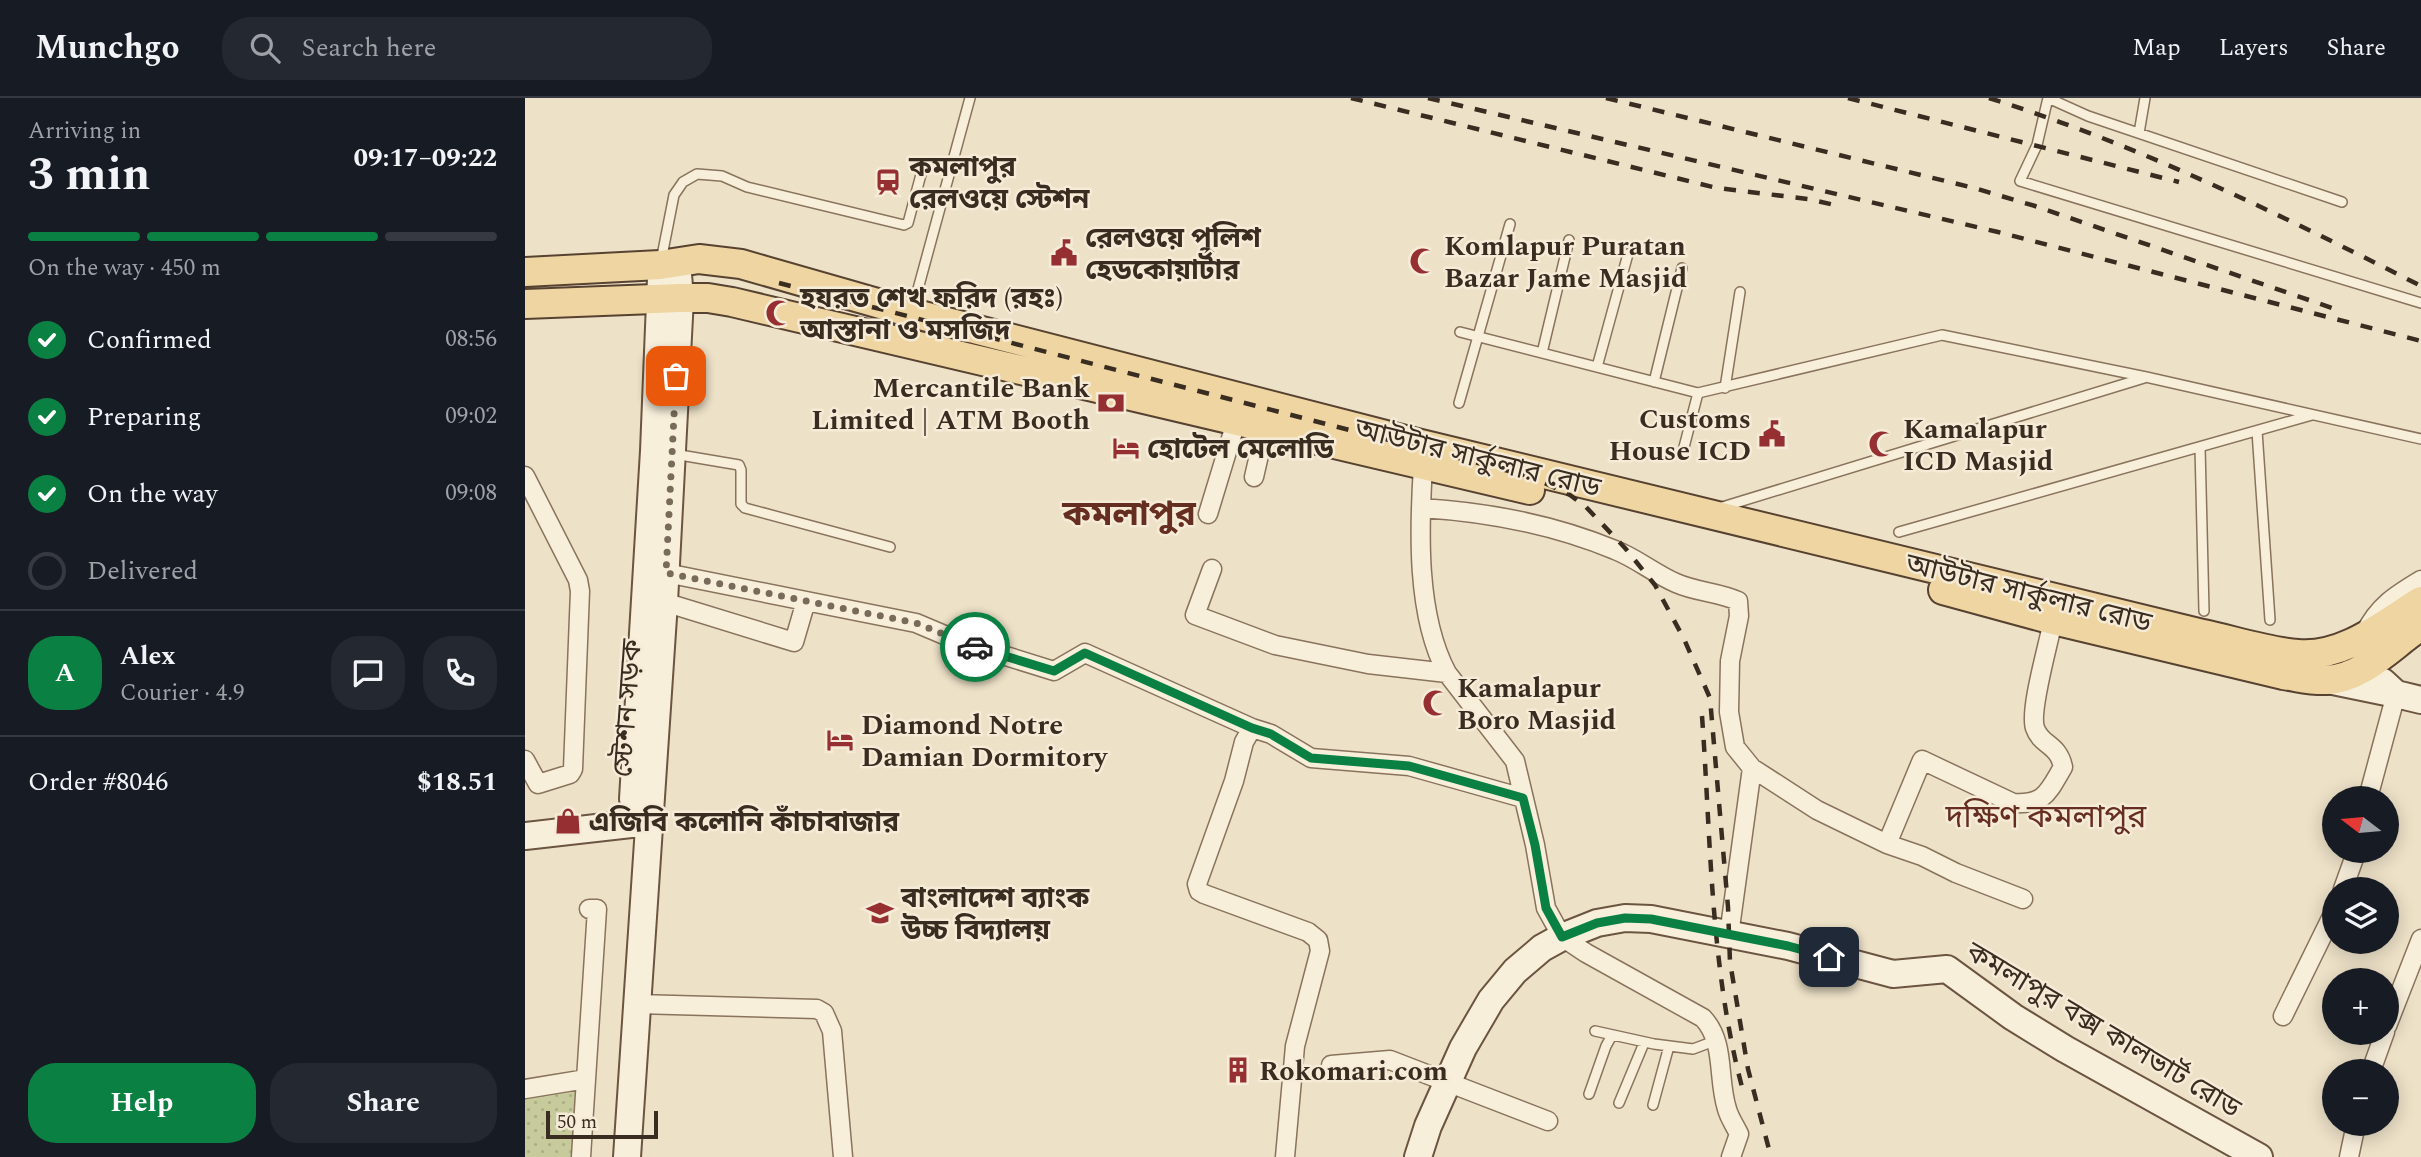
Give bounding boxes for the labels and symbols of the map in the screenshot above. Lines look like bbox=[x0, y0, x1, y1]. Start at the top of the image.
place label: কমলাপুর রেলওয়ে স্টেশন bbox=[908, 146, 1090, 221]
station icon: কমলাপুর রেলওয়ে স্টেশন bbox=[873, 167, 903, 197]
place label: রেলওয়ে পুলিশ হেডকোয়ার্টার bbox=[1085, 217, 1262, 292]
place label: Komlapur Puratan Bazar Jame Masjid bbox=[1444, 225, 1687, 300]
public building icon: রেলওয়ে পুলিশ হেডকোয়ার্টার bbox=[1049, 238, 1079, 268]
mosque icon: Komlapur Puratan Bazar Jame Masjid bbox=[1408, 246, 1438, 276]
place label: হযরত শেখ ফরিদ (রহঃ) আস্তানা ও মসজিদ bbox=[799, 277, 1063, 352]
mosque icon: হযরত শেখ ফরিদ (রহঃ) আস্তানা ও মসজিদ bbox=[764, 298, 794, 328]
pin bbox=[646, 346, 706, 406]
place label: Mercantile Bank Limited | ATM Booth bbox=[811, 367, 1090, 442]
bank icon: Mercantile Bank Limited | ATM Booth bbox=[1096, 388, 1126, 418]
place label: Customs House ICD bbox=[1609, 398, 1751, 473]
street label: আউটার সার্কুলার রোড bbox=[1349, 407, 1606, 510]
place label: Kamalapur ICD Masjid bbox=[1903, 408, 2053, 483]
public building icon: Customs House ICD bbox=[1757, 419, 1787, 449]
place label: হোটেল মেলোডি bbox=[1147, 428, 1334, 471]
mosque icon: Kamalapur ICD Masjid bbox=[1867, 429, 1897, 459]
hotel icon: হোটেল মেলোডি bbox=[1111, 433, 1141, 463]
district label: কমলাপুর bbox=[1061, 488, 1197, 541]
street label: আউটার সার্কুলার রোড bbox=[1900, 542, 2157, 645]
courier bbox=[940, 612, 1010, 682]
street label: স্টেশন সড়ক bbox=[601, 637, 654, 779]
place label: Kamalapur Boro Masjid bbox=[1457, 667, 1616, 742]
mosque icon: Kamalapur Boro Masjid bbox=[1421, 688, 1451, 718]
place label: Diamond Notre Damian Dormitory bbox=[861, 704, 1109, 779]
hotel icon: Diamond Notre Damian Dormitory bbox=[825, 725, 855, 755]
north arrow bbox=[2322, 786, 2399, 863]
district label: দক্ষিণ কমলাপুর bbox=[1945, 793, 2147, 842]
place label: এজিবি কলোনি কাঁচাবাজার bbox=[589, 801, 900, 844]
shop icon: এজিবি কলোনি কাঁচাবাজার bbox=[553, 806, 583, 836]
place label: বাংলাদেশ ব্যাংক উচ্চ বিদ্যালয় bbox=[900, 877, 1091, 952]
school or university icon: বাংলাদেশ ব্যাংক উচ্চ বিদ্যালয় bbox=[865, 898, 895, 928]
pin bbox=[1799, 927, 1859, 987]
street label: কমলাপুর বক্স কালভার্ট রোড bbox=[1957, 930, 2250, 1130]
place label: Rokomari.com bbox=[1259, 1050, 1448, 1093]
building icon: Rokomari.com bbox=[1223, 1055, 1253, 1085]
scale bar bbox=[546, 1108, 658, 1140]

